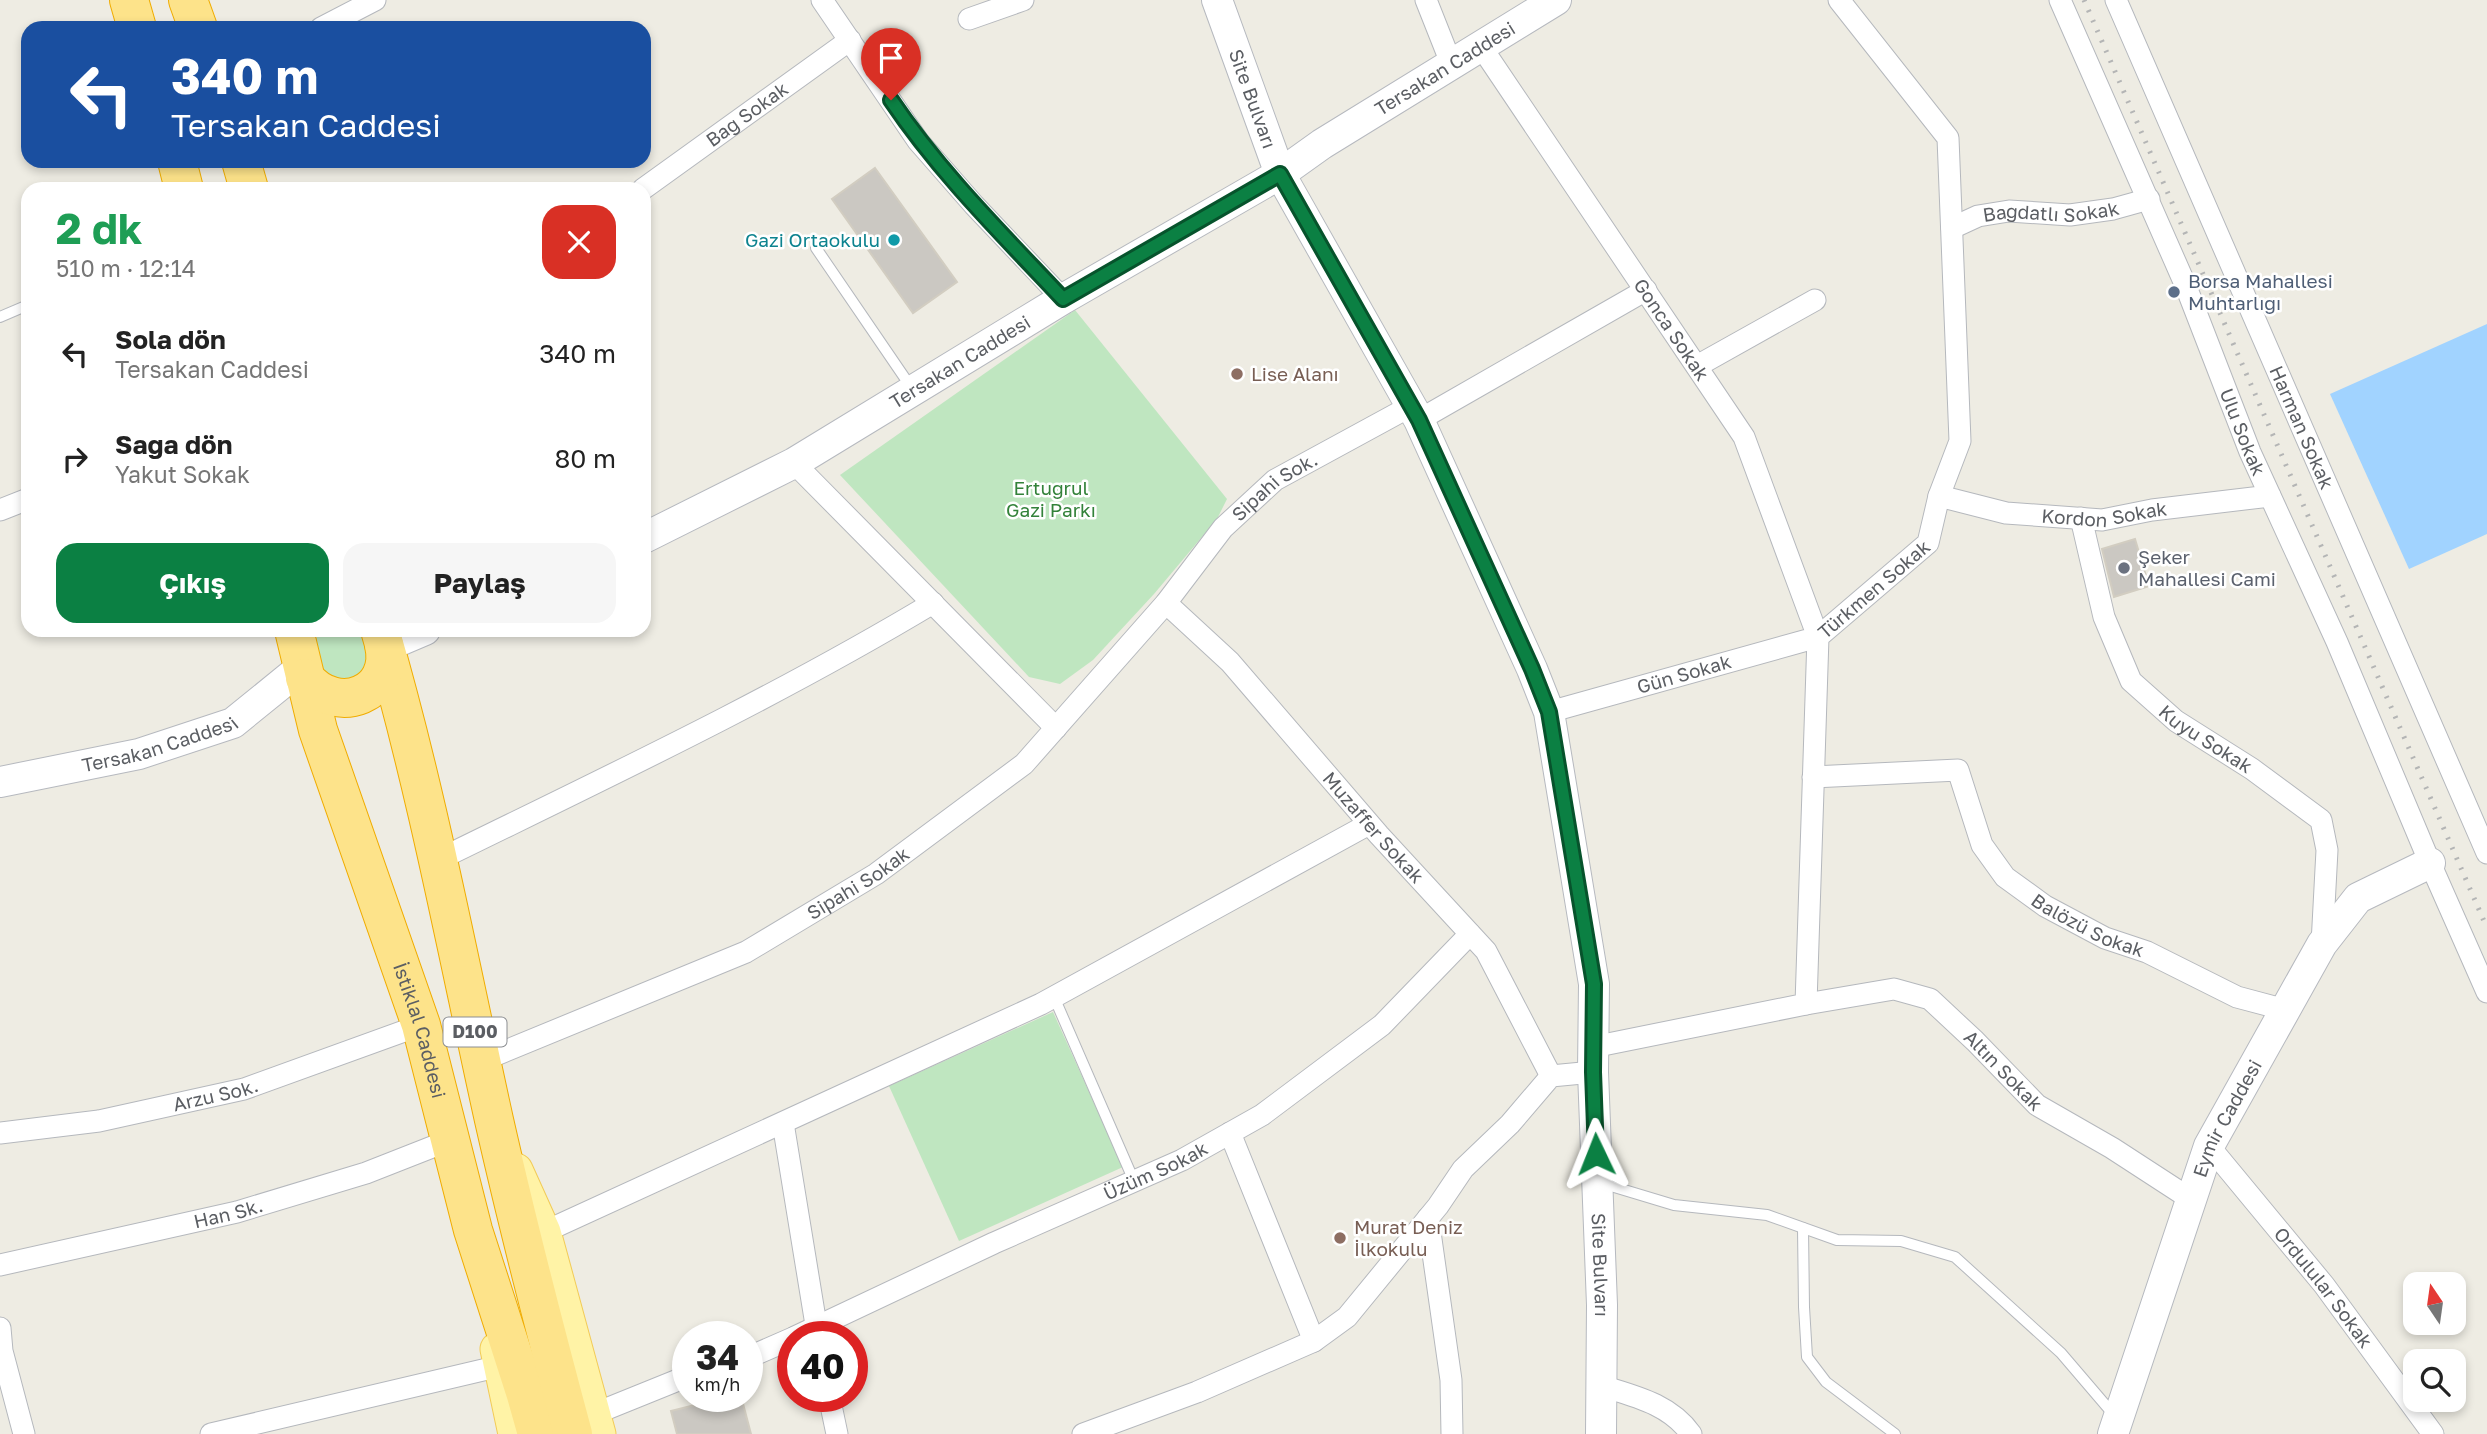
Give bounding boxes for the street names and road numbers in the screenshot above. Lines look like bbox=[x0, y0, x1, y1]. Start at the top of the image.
street label: Tersakan Caddesi bbox=[1370, 16, 1519, 120]
street label: Site Bulvarı bbox=[1225, 46, 1282, 151]
street label: Bağ Sokak bbox=[701, 76, 792, 151]
street label: Bağdatlı Sokak bbox=[1981, 196, 2122, 226]
street label: Gonca Sokak bbox=[1630, 274, 1715, 385]
street label: Tersakan Caddesi bbox=[885, 310, 1034, 413]
street label: Harman Sokak bbox=[2265, 362, 2339, 493]
street label: Ulu Sokak bbox=[2215, 385, 2271, 479]
street label: Sipahi Sok. bbox=[1227, 447, 1321, 525]
street label: Kordon Sokak bbox=[2041, 496, 2168, 531]
street label: Türkmen Sokak bbox=[1813, 534, 1934, 643]
street label: Gün Sokak bbox=[1634, 649, 1734, 698]
street label: Kuyu Sokak bbox=[2155, 700, 2257, 777]
street label: Tersakan Caddesi bbox=[80, 712, 243, 776]
street label: Muzaffer Sokak bbox=[1319, 767, 1429, 888]
street label: Sipahi Sokak bbox=[802, 841, 913, 924]
street label: Balözü Sokak bbox=[2027, 888, 2147, 961]
street label: İstiklal Caddesi bbox=[389, 959, 451, 1100]
road number: D100 bbox=[444, 1017, 506, 1046]
street label: Altın Sokak bbox=[1960, 1025, 2048, 1115]
street label: Eymir Caddesi bbox=[2187, 1055, 2266, 1180]
street label: Arzu Sok. bbox=[171, 1073, 261, 1115]
street label: Üzüm Sokak bbox=[1100, 1136, 1212, 1204]
street label: Han Sk. bbox=[191, 1193, 265, 1232]
street label: Site Bulvarı bbox=[1587, 1212, 1614, 1317]
street label: Ordulular Sokak bbox=[2270, 1222, 2378, 1352]

